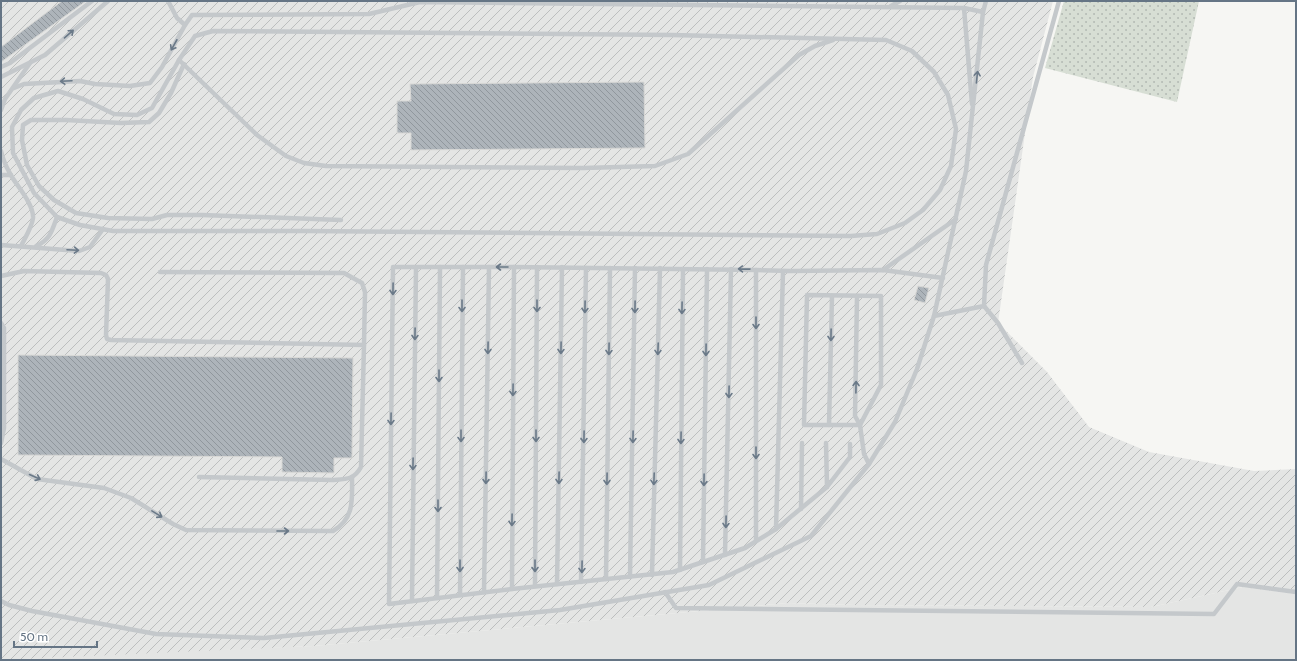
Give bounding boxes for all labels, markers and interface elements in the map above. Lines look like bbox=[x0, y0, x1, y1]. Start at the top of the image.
one-way arrow bbox=[64, 30, 75, 39]
one-way arrow bbox=[170, 39, 177, 51]
one-way arrow bbox=[973, 71, 980, 84]
one-way arrow bbox=[60, 78, 73, 85]
one-way arrow bbox=[66, 246, 79, 254]
one-way arrow bbox=[496, 263, 509, 271]
one-way arrow bbox=[738, 266, 751, 273]
one-way arrow bbox=[389, 282, 397, 295]
one-way arrow bbox=[458, 299, 466, 312]
one-way arrow bbox=[533, 299, 541, 312]
one-way arrow bbox=[582, 300, 589, 313]
one-way arrow bbox=[631, 300, 639, 313]
one-way arrow bbox=[678, 301, 686, 314]
one-way arrow bbox=[752, 316, 760, 329]
one-way arrow bbox=[411, 327, 419, 340]
one-way arrow bbox=[827, 328, 835, 341]
one-way arrow bbox=[484, 341, 491, 354]
one-way arrow bbox=[557, 341, 565, 354]
one-way arrow bbox=[605, 342, 613, 355]
one-way arrow bbox=[654, 342, 661, 355]
one-way arrow bbox=[702, 343, 710, 356]
one-way arrow bbox=[435, 369, 443, 382]
one-way arrow bbox=[852, 381, 860, 394]
one-way arrow bbox=[509, 383, 517, 396]
one-way arrow bbox=[725, 385, 732, 398]
one-way arrow bbox=[387, 412, 395, 425]
one-way arrow bbox=[457, 429, 465, 442]
one-way arrow bbox=[532, 429, 540, 442]
one-way arrow bbox=[580, 430, 587, 443]
one-way arrow bbox=[629, 430, 636, 443]
one-way arrow bbox=[677, 431, 685, 444]
one-way arrow bbox=[752, 446, 760, 459]
one-way arrow bbox=[410, 457, 417, 470]
one-way arrow bbox=[482, 471, 490, 484]
one-way arrow bbox=[555, 471, 563, 484]
one-way arrow bbox=[603, 472, 611, 485]
one-way arrow bbox=[650, 472, 658, 485]
one-way arrow bbox=[700, 473, 708, 486]
one-way arrow bbox=[29, 474, 41, 482]
one-way arrow bbox=[434, 499, 442, 512]
one-way arrow bbox=[151, 511, 163, 519]
one-way arrow bbox=[508, 513, 516, 526]
one-way arrow bbox=[722, 515, 730, 528]
one-way arrow bbox=[276, 527, 289, 535]
one-way arrow bbox=[456, 559, 464, 572]
one-way arrow bbox=[531, 559, 539, 572]
one-way arrow bbox=[578, 560, 586, 573]
scale bar bbox=[14, 623, 97, 649]
text: 50 m bbox=[20, 629, 48, 644]

